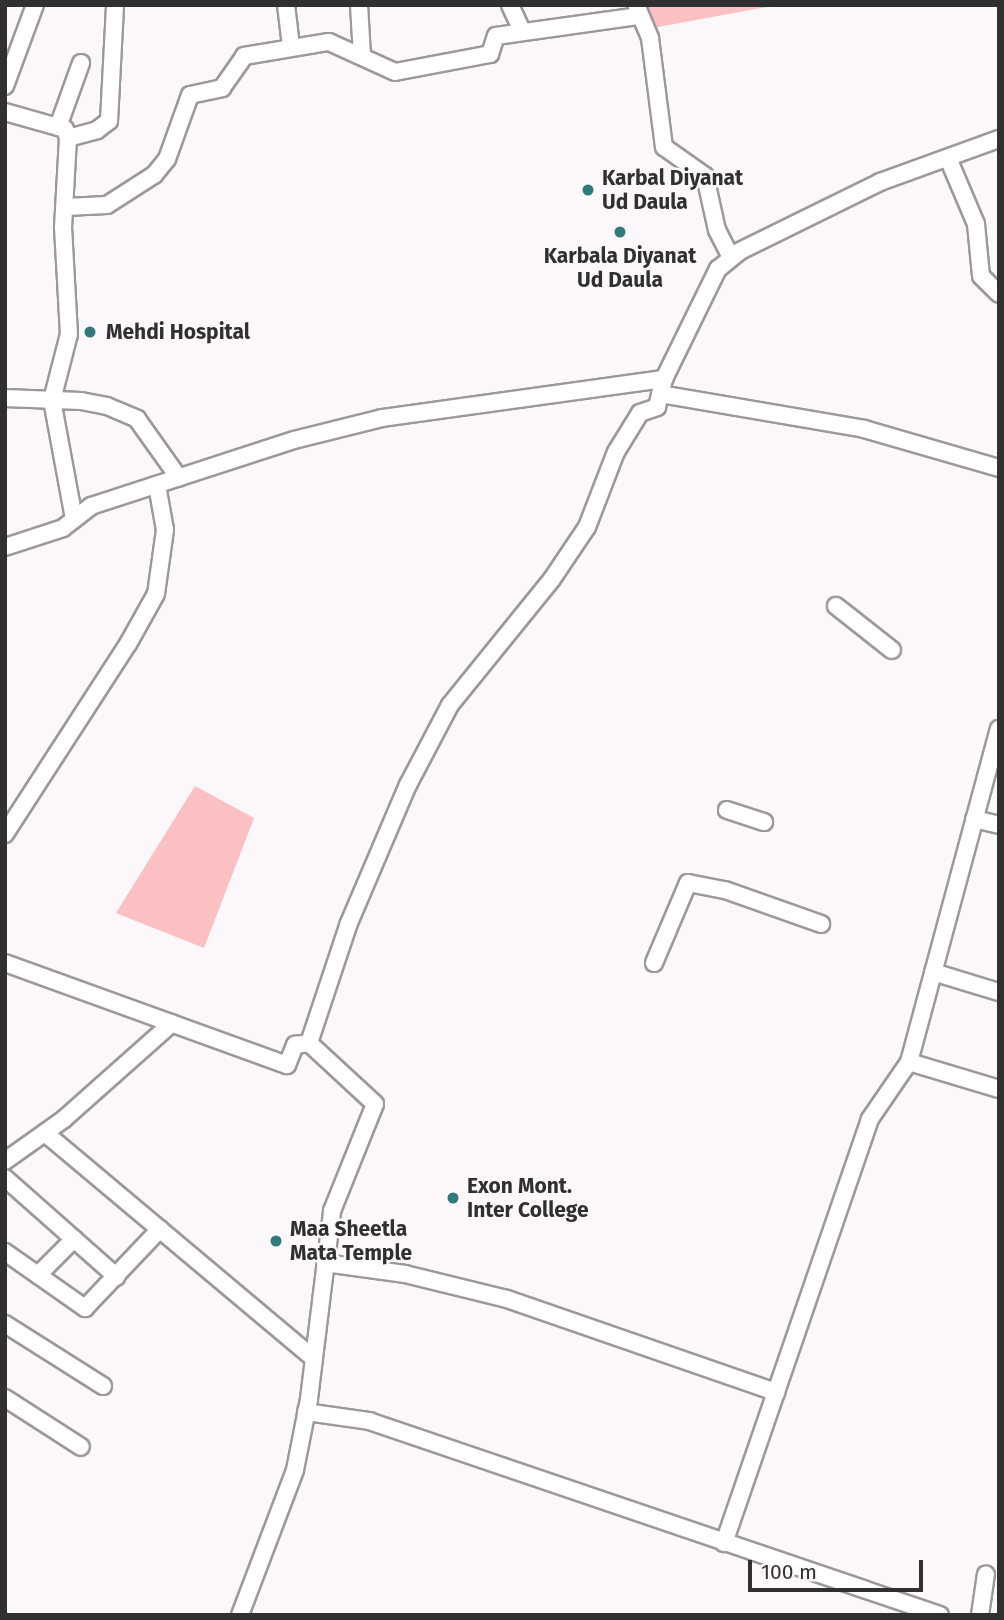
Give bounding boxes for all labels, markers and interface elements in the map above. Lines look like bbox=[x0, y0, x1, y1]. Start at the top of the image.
place label: Karbal Diyanat Ud Daula bbox=[602, 165, 743, 215]
marker: Karbal Diyanat Ud Daula bbox=[580, 182, 596, 198]
marker: Karbala Diyanat Ud Daula bbox=[612, 224, 628, 240]
place label: Karbala Diyanat Ud Daula bbox=[544, 243, 696, 293]
place label: Mehdi Hospital bbox=[106, 319, 250, 345]
marker: Mehdi Hospital bbox=[80, 322, 100, 342]
place label: Exon Mont. Inter College bbox=[467, 1173, 589, 1223]
marker: Exon Mont. Inter College bbox=[445, 1190, 461, 1206]
place label: Maa Sheetla Mata Temple bbox=[290, 1216, 412, 1266]
marker: Maa Sheetla Mata Temple bbox=[268, 1233, 284, 1249]
scale bar bbox=[752, 1546, 927, 1590]
text: 100 m bbox=[761, 1559, 817, 1585]

